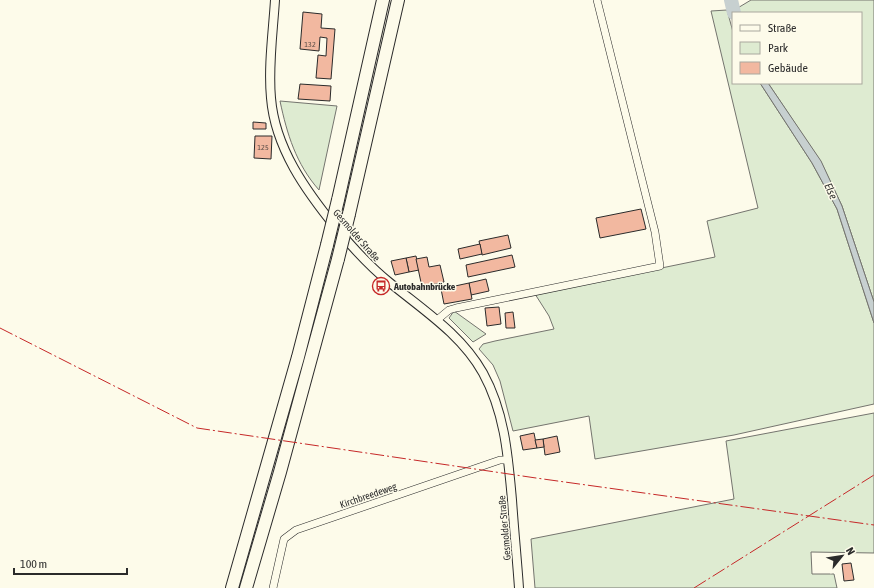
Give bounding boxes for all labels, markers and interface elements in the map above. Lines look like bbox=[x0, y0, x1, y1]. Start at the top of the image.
legend bbox=[732, 12, 862, 84]
text: Straße bbox=[768, 21, 796, 35]
house number: 132 bbox=[304, 40, 316, 49]
text: Park bbox=[768, 41, 789, 55]
text: Gebäude bbox=[768, 61, 808, 75]
house number: 125 bbox=[257, 143, 269, 152]
water label: Else bbox=[822, 181, 840, 201]
street label: Gesmolder Straße bbox=[331, 207, 382, 264]
bus stop icon: Autobahnbrücke bbox=[371, 276, 391, 296]
place label: Autobahnbrücke bbox=[393, 281, 456, 292]
street label: Kirchbreedeweg bbox=[338, 480, 399, 510]
street label: Gesmolder Straße bbox=[496, 495, 513, 561]
north arrow bbox=[822, 536, 862, 576]
text: N bbox=[844, 545, 857, 557]
scale bar bbox=[14, 550, 127, 576]
text: 100 m bbox=[20, 557, 47, 571]

